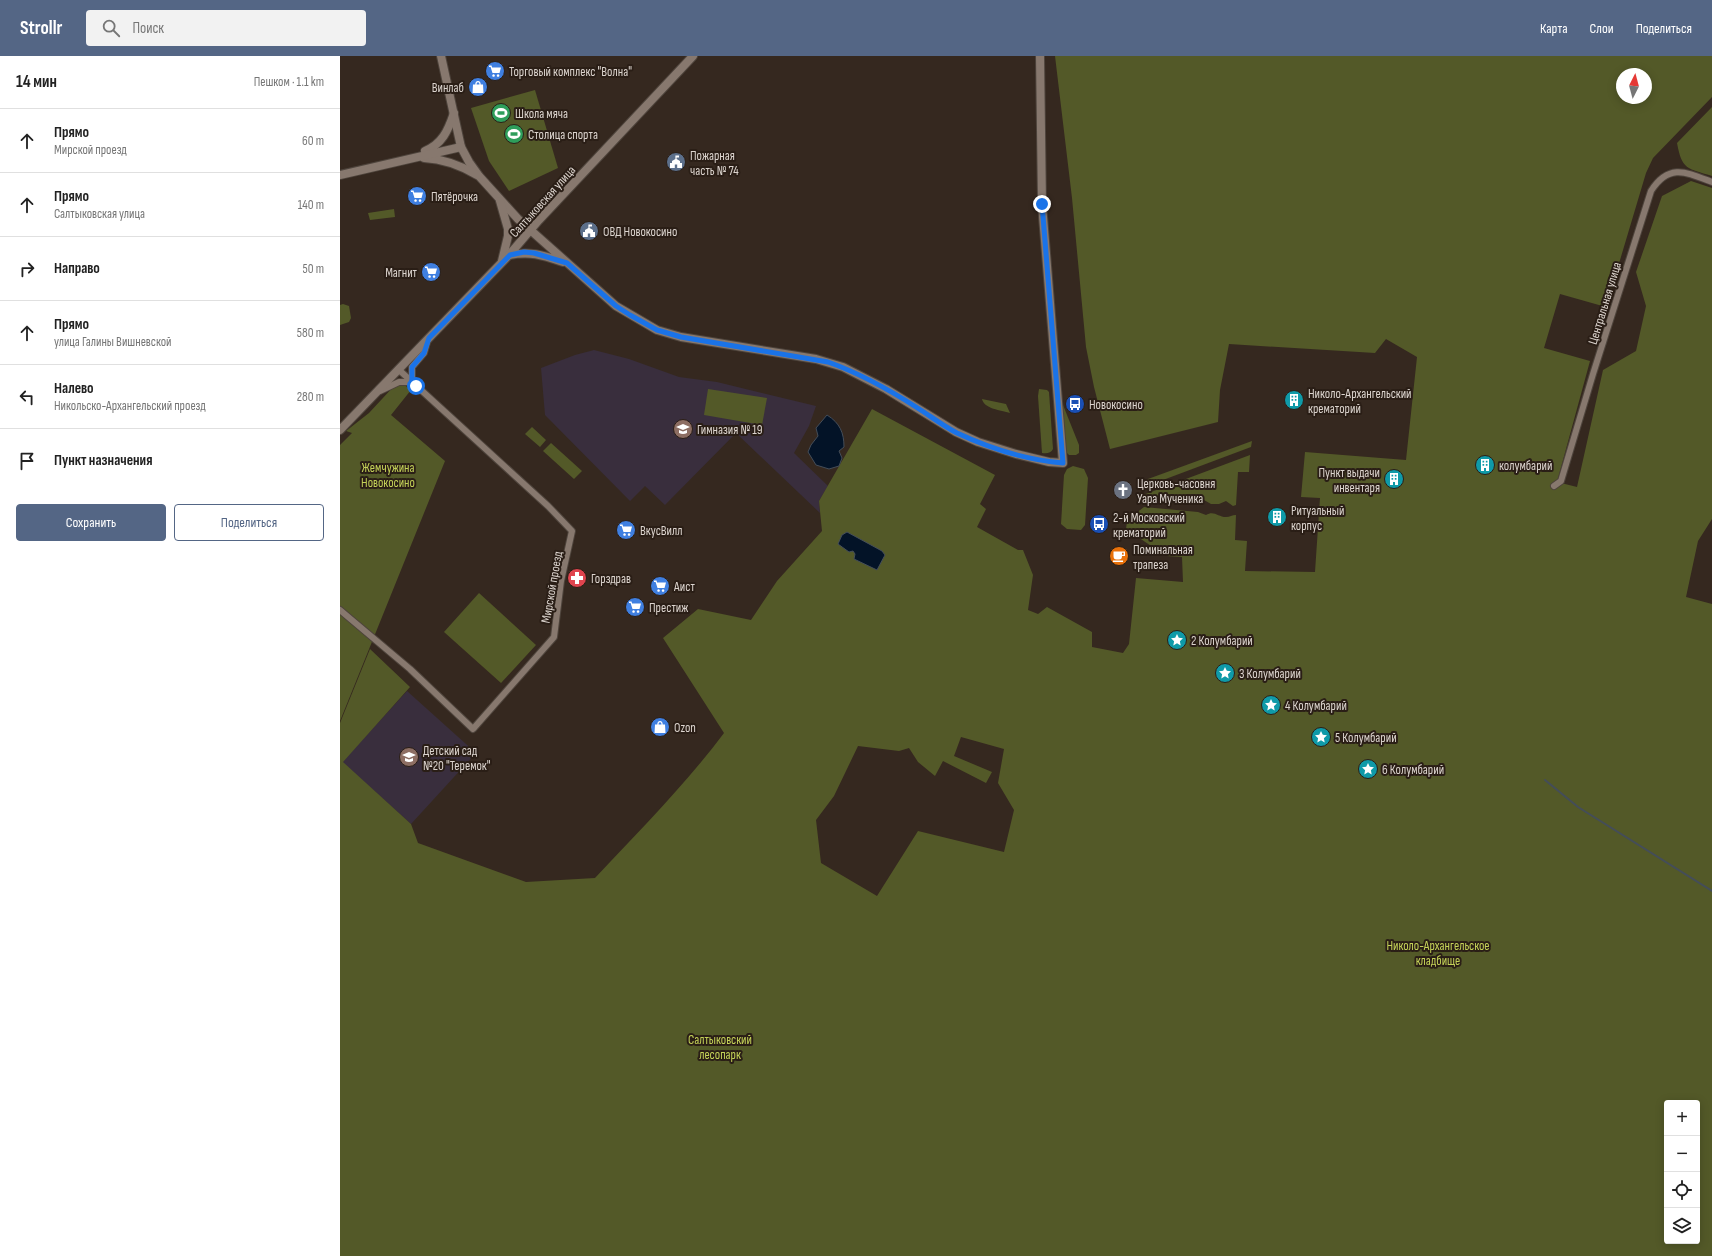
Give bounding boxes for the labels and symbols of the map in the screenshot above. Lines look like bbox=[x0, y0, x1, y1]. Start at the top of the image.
supermarket icon: Торговый комплекс "Волна" bbox=[484, 60, 506, 82]
place label: Торговый комплекс "Волна" bbox=[509, 64, 632, 80]
north arrow bbox=[1616, 68, 1652, 104]
shop icon: Винлаб bbox=[467, 76, 489, 98]
place label: Винлаб bbox=[432, 80, 464, 96]
sports icon: Школа мяча bbox=[490, 102, 512, 124]
place label: Школа мяча bbox=[515, 106, 568, 122]
sports icon: Столица спорта bbox=[503, 123, 525, 145]
place label: Столица спорта bbox=[528, 127, 598, 143]
place label: Пожарная часть № 74 bbox=[690, 148, 739, 179]
public building icon: Пожарная часть № 74 bbox=[665, 151, 687, 173]
street label: Салтыковская улица bbox=[506, 163, 579, 241]
supermarket icon: Пятёрочка bbox=[406, 185, 428, 207]
place label: Пятёрочка bbox=[431, 189, 478, 205]
route end bbox=[1033, 195, 1051, 213]
public building icon: ОВД Новокосино bbox=[578, 220, 600, 242]
place label: ОВД Новокосино bbox=[603, 224, 677, 240]
street label: Центральная улица bbox=[1585, 260, 1625, 346]
supermarket icon: Магнит bbox=[420, 261, 442, 283]
place label: Магнит bbox=[385, 265, 418, 281]
route start bbox=[407, 377, 425, 395]
place label: Николо-Архангельский крематорий bbox=[1308, 386, 1412, 417]
building icon: Николо-Архангельский крематорий bbox=[1283, 389, 1305, 411]
bus stop icon: Новокосино bbox=[1064, 393, 1086, 415]
place label: Новокосино bbox=[1089, 397, 1143, 413]
school or university icon: Гимназия № 19 bbox=[672, 418, 694, 440]
place label: Гимназия № 19 bbox=[697, 422, 763, 438]
building icon: колумбарий bbox=[1474, 454, 1496, 476]
place label: колумбарий bbox=[1499, 458, 1552, 474]
park label: Жемчужина Новокосино bbox=[361, 460, 415, 491]
place label: Пункт выдачи инвентаря bbox=[1318, 465, 1380, 496]
building icon: Пункт выдачи инвентаря bbox=[1383, 468, 1405, 490]
place label: Церковь-часовня Уара Мученика bbox=[1137, 476, 1215, 507]
church icon: Церковь-часовня Уара Мученика bbox=[1112, 479, 1134, 501]
place label: Ритуальный корпус bbox=[1291, 503, 1344, 534]
building icon: Ритуальный корпус bbox=[1266, 506, 1288, 528]
place label: 2-й Московский крематорий bbox=[1113, 510, 1185, 541]
bus stop icon: 2-й Московский крематорий bbox=[1088, 513, 1110, 535]
supermarket icon: ВкусВилл bbox=[615, 519, 637, 541]
place label: ВкусВилл bbox=[640, 523, 683, 539]
place label: Поминальная трапеза bbox=[1133, 542, 1193, 573]
cafe icon: Поминальная трапеза bbox=[1108, 545, 1130, 567]
street label: Мирской проезд bbox=[538, 549, 566, 624]
pharmacy icon: Горздрав bbox=[566, 567, 588, 589]
place label: Горздрав bbox=[591, 571, 631, 587]
supermarket icon: Аист bbox=[649, 575, 671, 597]
place label: Аист bbox=[673, 579, 695, 595]
supermarket icon: Престиж bbox=[624, 596, 646, 618]
place label: Престиж bbox=[649, 600, 688, 616]
place icon: 2 Колумбарий bbox=[1166, 629, 1188, 651]
place label: 2 Колумбарий bbox=[1191, 633, 1253, 649]
place icon: 3 Колумбарий bbox=[1214, 662, 1236, 684]
place label: 3 Колумбарий bbox=[1239, 666, 1301, 682]
place icon: 4 Колумбарий bbox=[1260, 694, 1282, 716]
place label: 4 Колумбарий bbox=[1285, 698, 1347, 714]
shop icon: Ozon bbox=[649, 716, 671, 738]
place label: Ozon bbox=[674, 720, 696, 736]
place icon: 5 Колумбарий bbox=[1310, 726, 1332, 748]
place label: 5 Колумбарий bbox=[1335, 730, 1397, 746]
place label: Детский сад №20 "Теремок" bbox=[423, 743, 491, 774]
school or university icon: Детский сад №20 "Теремок" bbox=[398, 746, 420, 768]
place icon: 6 Колумбарий bbox=[1357, 758, 1379, 780]
place label: 6 Колумбарий bbox=[1382, 762, 1444, 778]
park label: Николо-Архангельское кладбище bbox=[1386, 938, 1490, 969]
park label: Салтыковский лесопарк bbox=[688, 1032, 752, 1063]

